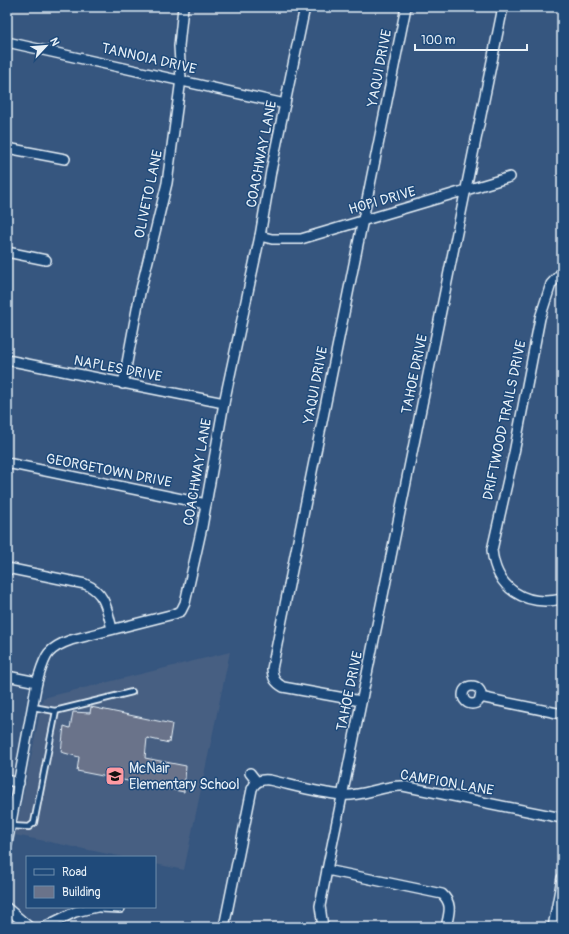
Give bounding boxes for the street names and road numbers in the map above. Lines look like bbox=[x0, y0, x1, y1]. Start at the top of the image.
street label: YAQUI DRIVE bbox=[363, 28, 395, 109]
street label: TANNOIA DRIVE bbox=[100, 39, 198, 78]
street label: COACHWAY LANE bbox=[243, 99, 280, 209]
street label: OLIVETO LANE bbox=[131, 148, 166, 240]
street label: HOPI DRIVE bbox=[347, 183, 418, 218]
street label: TAHOE DRIVE bbox=[398, 333, 431, 415]
street label: DRIFTWOOD TRAILS DRIVE bbox=[479, 339, 530, 502]
street label: YAQUI DRIVE bbox=[299, 345, 331, 426]
street label: NAPLES DRIVE bbox=[73, 352, 163, 385]
street label: COACHWAY LANE bbox=[180, 417, 215, 527]
street label: GEORGETOWN DRIVE bbox=[45, 450, 173, 491]
street label: TAHOE DRIVE bbox=[333, 650, 366, 732]
street label: CAMPION LANE bbox=[399, 766, 495, 799]

